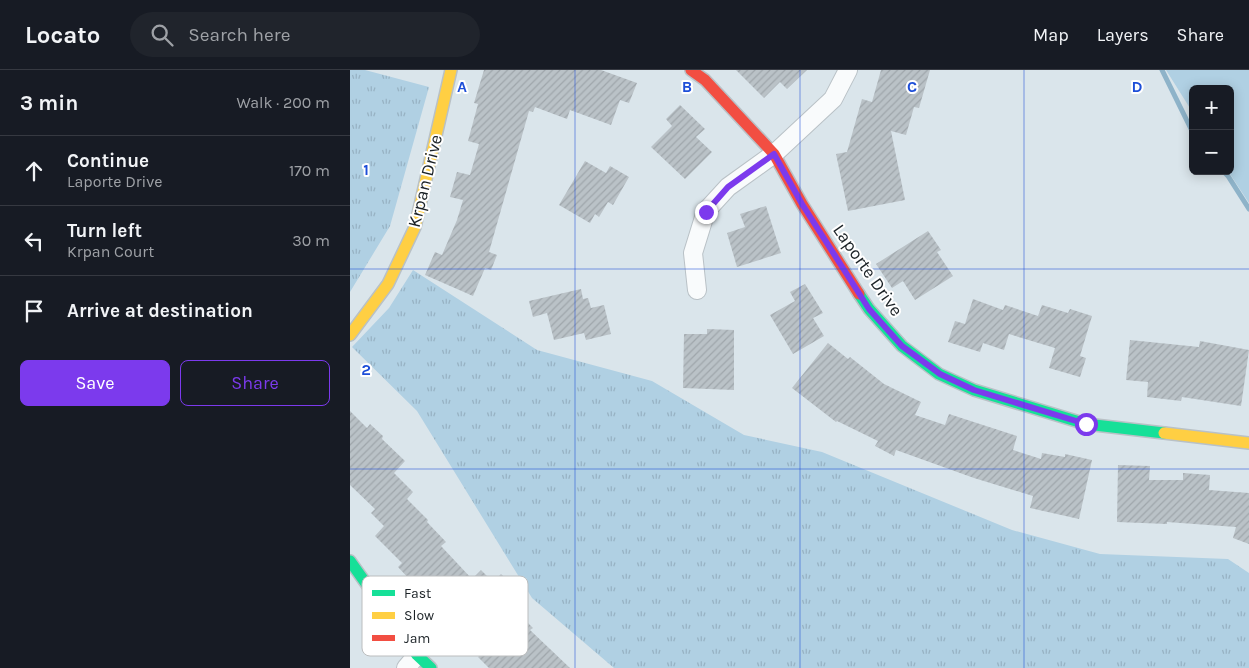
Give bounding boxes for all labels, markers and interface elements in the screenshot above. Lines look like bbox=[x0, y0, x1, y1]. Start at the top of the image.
search box bbox=[130, 12, 480, 57]
text: Locato bbox=[25, 21, 100, 49]
icon: search bbox=[148, 21, 176, 49]
text: Search here bbox=[188, 24, 290, 46]
text: Map bbox=[1033, 24, 1069, 46]
text: Layers bbox=[1097, 24, 1149, 46]
text: Share bbox=[1177, 24, 1224, 46]
text: A bbox=[457, 77, 467, 96]
text: B bbox=[682, 77, 692, 96]
text: C bbox=[907, 77, 917, 96]
text: D bbox=[1132, 77, 1143, 96]
map controls bbox=[1189, 85, 1234, 175]
button: + bbox=[1189, 85, 1234, 130]
text: 3 min bbox=[20, 91, 78, 115]
text: Walk · 200 m bbox=[236, 93, 330, 112]
button: − bbox=[1189, 130, 1234, 175]
street label: Krpan Drive bbox=[403, 132, 447, 230]
text: Continue bbox=[67, 150, 149, 172]
icon: ahead bbox=[20, 157, 48, 185]
text: 1 bbox=[363, 160, 369, 179]
text: 170 m bbox=[289, 161, 330, 180]
text: Laporte Drive bbox=[67, 172, 163, 191]
route end bbox=[695, 201, 718, 224]
text: Turn left bbox=[67, 220, 142, 242]
street label: Laporte Drive bbox=[828, 220, 908, 320]
icon: left bbox=[20, 227, 48, 255]
text: 30 m bbox=[292, 231, 330, 250]
text: Krpan Court bbox=[67, 242, 154, 261]
icon: arrive bbox=[20, 297, 48, 325]
text: Arrive at destination bbox=[67, 300, 253, 322]
button: Save bbox=[20, 360, 170, 406]
button: Share bbox=[180, 360, 330, 406]
text: 2 bbox=[361, 360, 371, 379]
route start bbox=[1075, 413, 1098, 436]
legend bbox=[362, 576, 528, 656]
text: Fast bbox=[404, 585, 431, 602]
text: Slow bbox=[404, 607, 434, 624]
text: Jam bbox=[404, 630, 430, 647]

